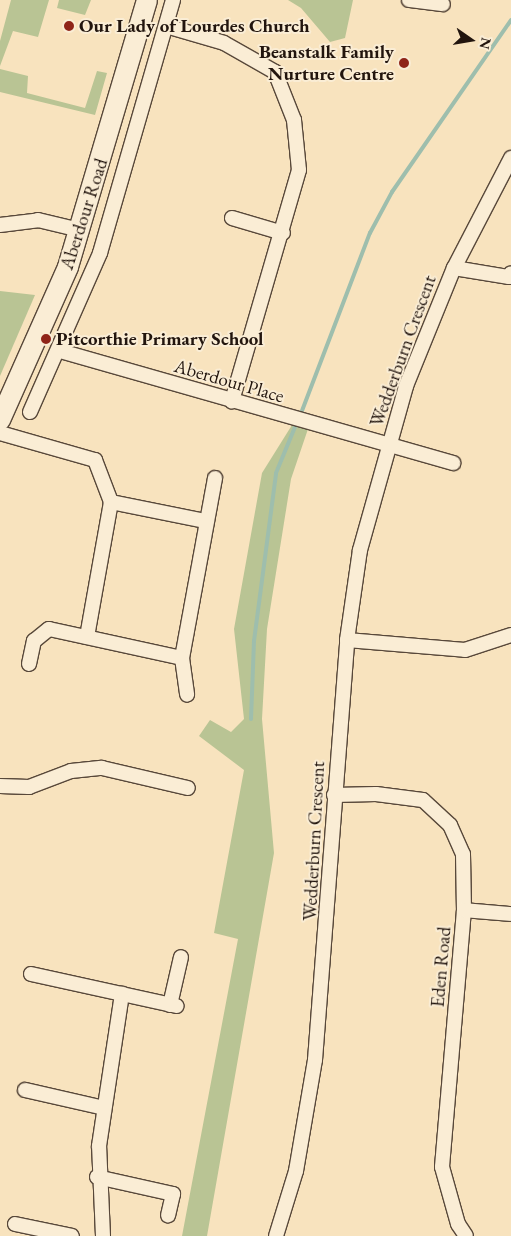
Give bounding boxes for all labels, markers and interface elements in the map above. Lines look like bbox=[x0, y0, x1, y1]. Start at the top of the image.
place label: Our Lady of Lourdes Church bbox=[79, 15, 310, 37]
north arrow bbox=[446, 15, 496, 65]
marker: Our Lady of Lourdes Church bbox=[63, 20, 75, 32]
text: N bbox=[476, 36, 496, 51]
place label: Beanstalk Family Nurture Centre bbox=[259, 41, 394, 85]
marker: Beanstalk Family Nurture Centre bbox=[398, 57, 410, 69]
street label: Aberdour Road bbox=[55, 155, 113, 273]
street label: Wedderburn Crescent bbox=[365, 272, 441, 430]
place label: Pitcorthie Primary School bbox=[56, 328, 264, 350]
marker: Pitcorthie Primary School bbox=[40, 333, 52, 345]
street label: Aberdour Place bbox=[171, 354, 287, 408]
street label: Wedderburn Crescent bbox=[298, 761, 330, 921]
street label: Eden Road bbox=[426, 926, 456, 1008]

